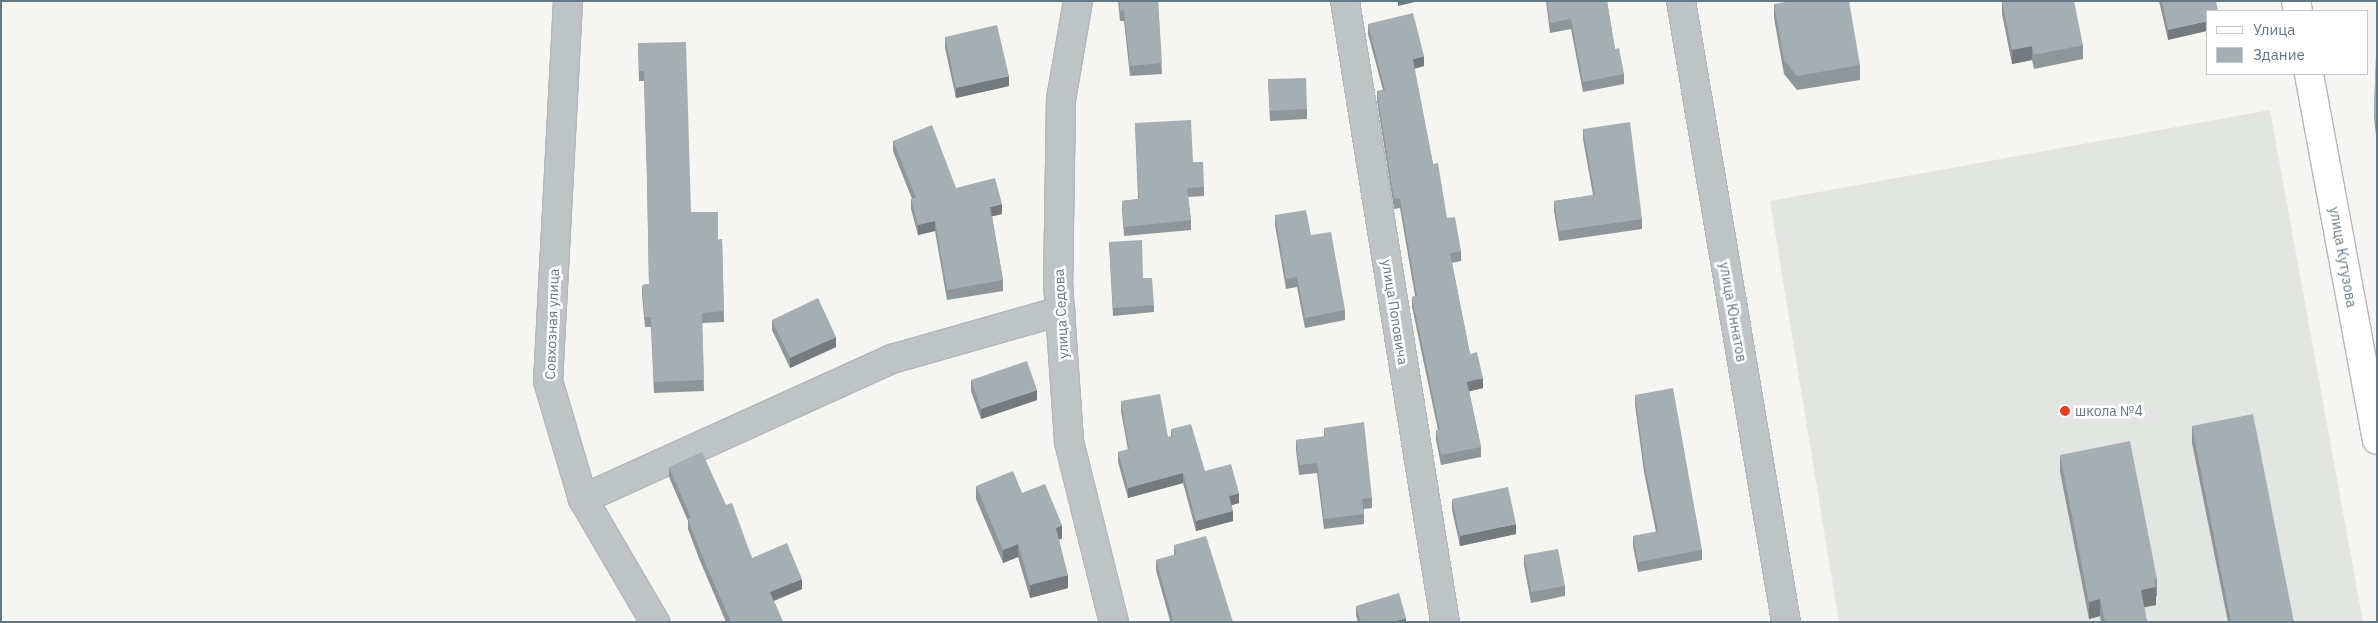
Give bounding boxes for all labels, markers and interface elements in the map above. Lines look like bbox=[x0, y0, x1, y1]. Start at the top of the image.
legend bbox=[2206, 10, 2368, 75]
text: Улица bbox=[2253, 20, 2295, 39]
text: Здание bbox=[2253, 45, 2305, 64]
street label: улица Кутузова bbox=[2326, 205, 2360, 309]
street label: улица Поповича bbox=[1378, 258, 1412, 366]
street label: улица Юннатов bbox=[1716, 261, 1750, 363]
street label: Совхозная улица bbox=[542, 268, 562, 380]
street label: улица Седова bbox=[1050, 269, 1072, 359]
place label: школа №4 bbox=[2075, 403, 2143, 419]
marker: школа №4 bbox=[2059, 405, 2071, 417]

